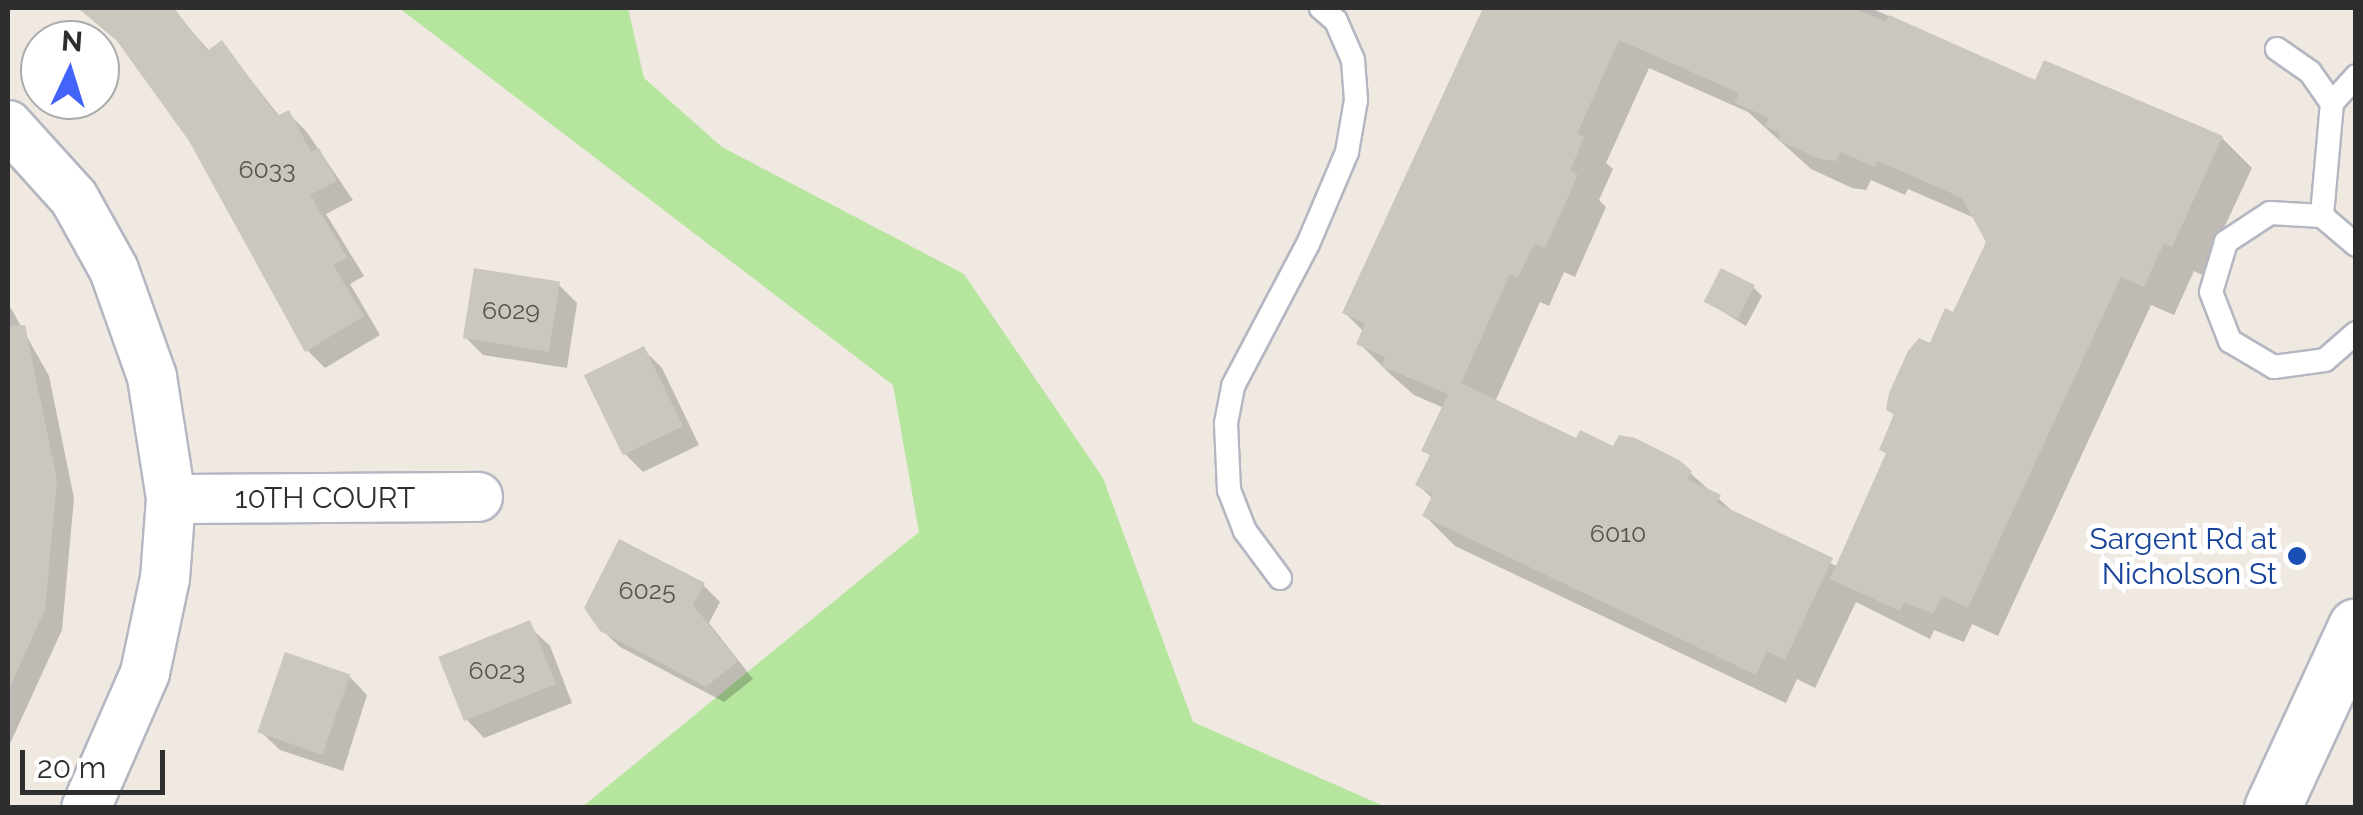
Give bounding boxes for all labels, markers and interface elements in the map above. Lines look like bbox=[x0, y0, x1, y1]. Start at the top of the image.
north arrow bbox=[20, 20, 120, 120]
text: N bbox=[60, 24, 84, 59]
house number: 6033 bbox=[238, 154, 296, 184]
house number: 6029 bbox=[482, 295, 540, 325]
street label: 10TH COURT bbox=[235, 480, 415, 516]
house number: 6010 bbox=[1590, 518, 1646, 548]
place label: Sargent Rd at Nicholson St bbox=[2089, 521, 2277, 592]
marker: Sargent Rd at Nicholson St bbox=[2286, 545, 2308, 567]
house number: 6025 bbox=[618, 575, 676, 605]
house number: 6023 bbox=[469, 655, 525, 685]
scale bar bbox=[25, 730, 170, 792]
text: 20 m bbox=[37, 750, 106, 785]

